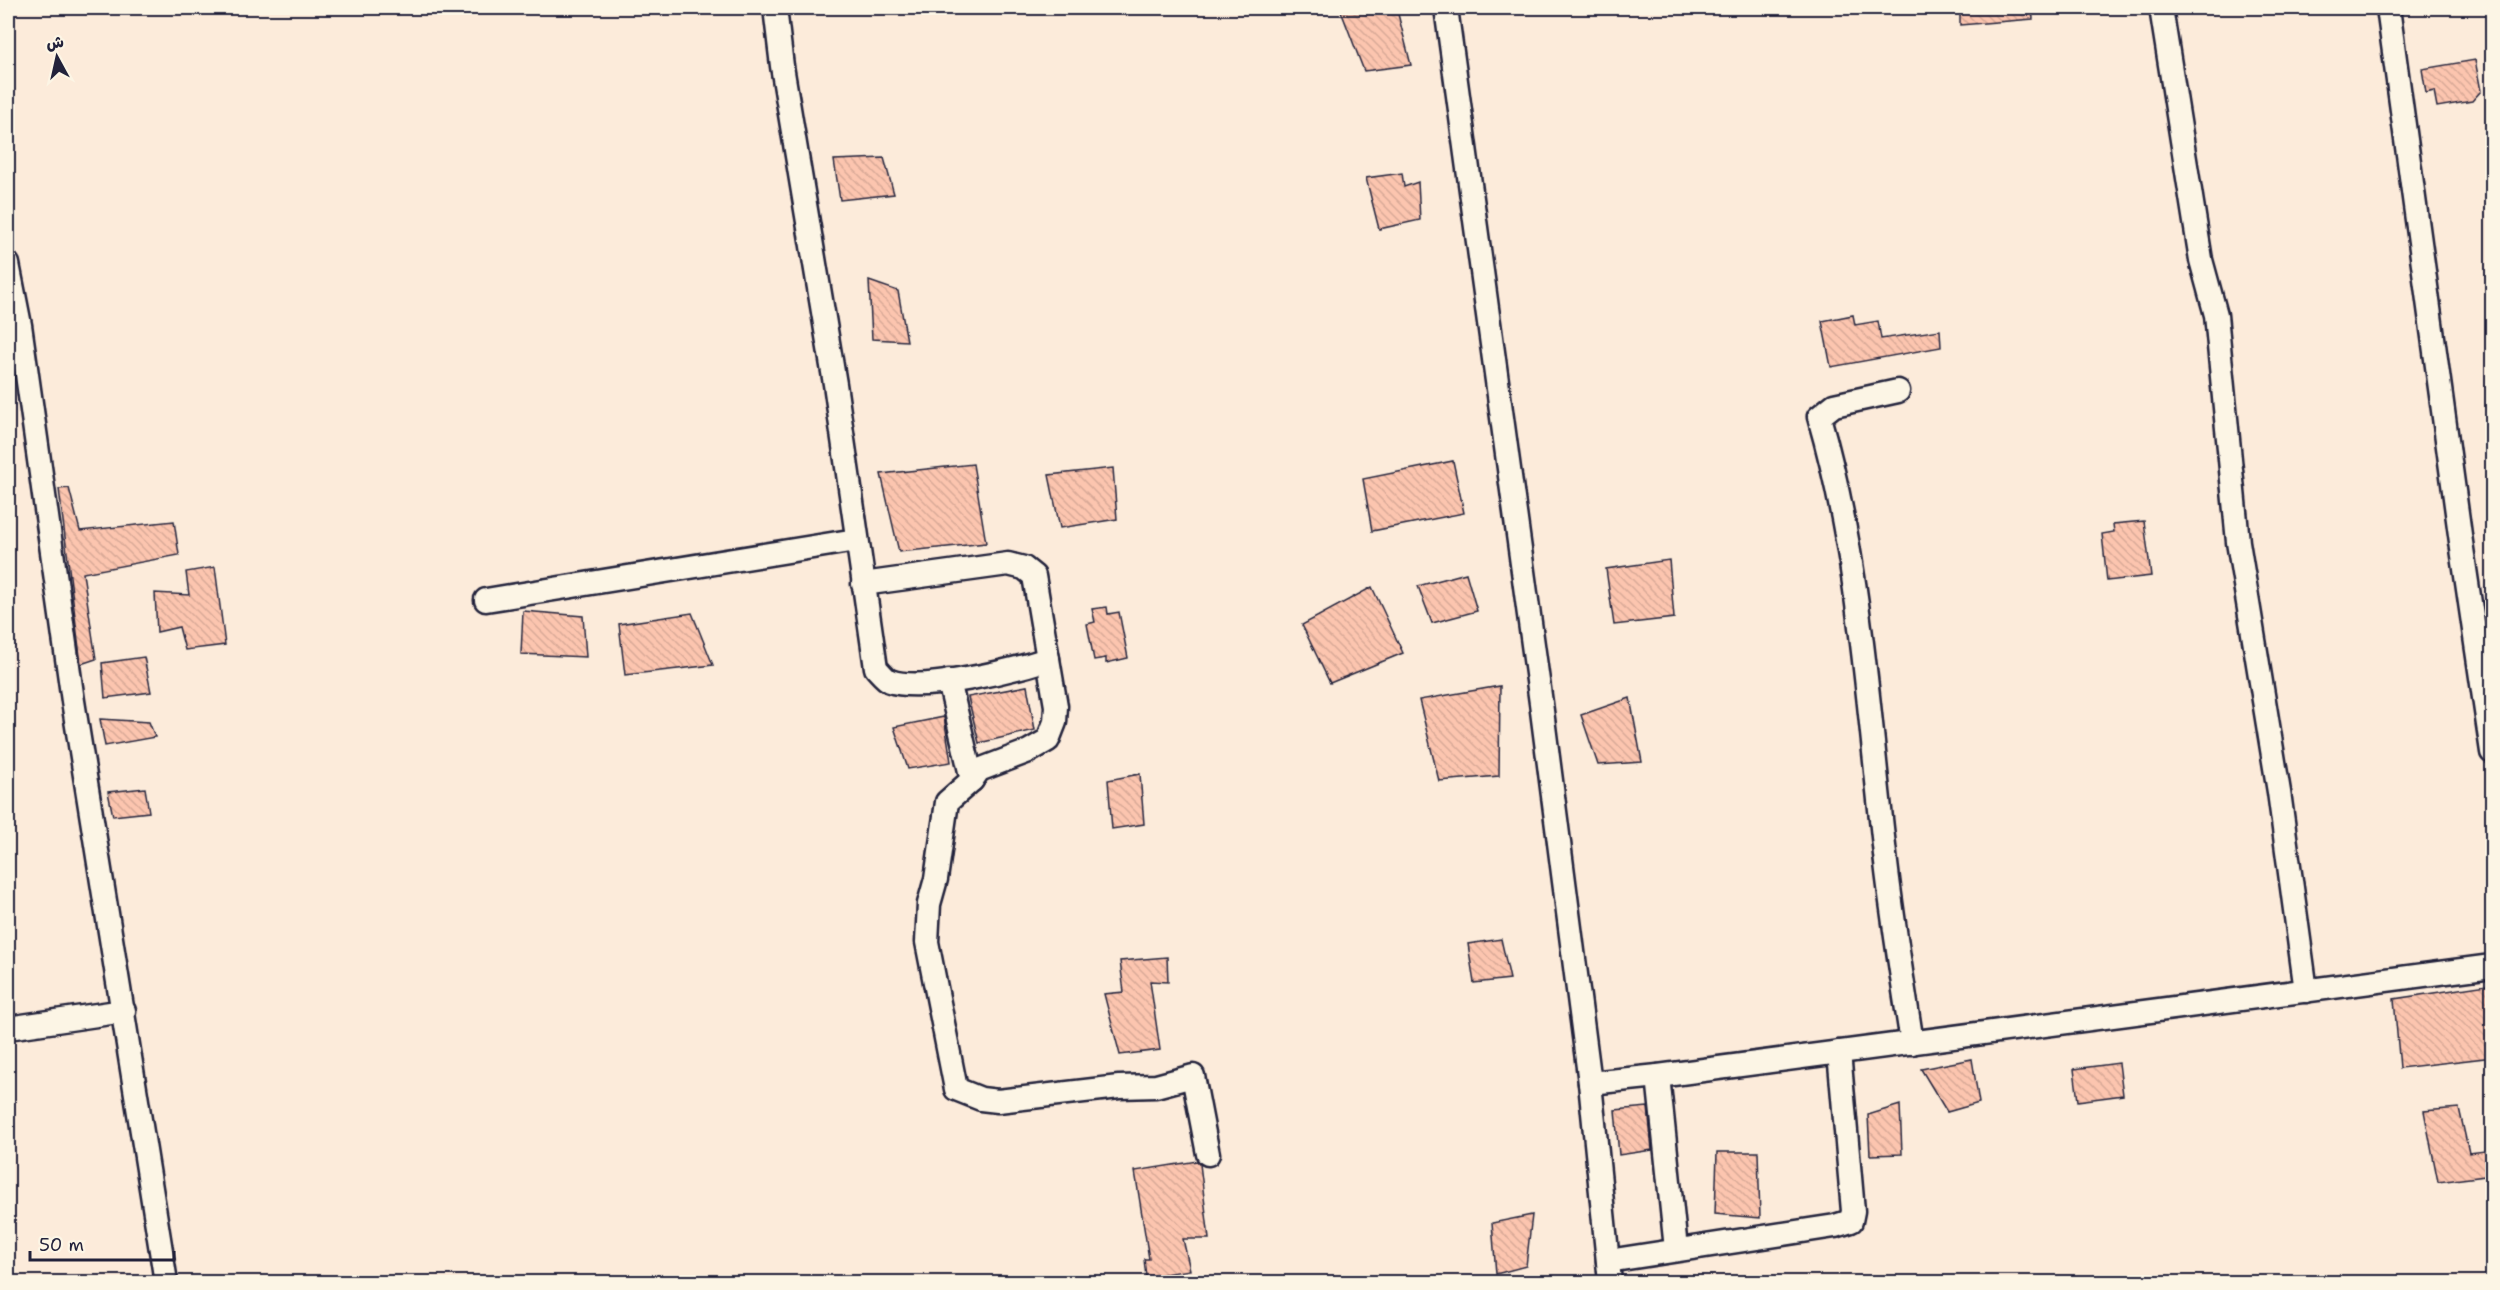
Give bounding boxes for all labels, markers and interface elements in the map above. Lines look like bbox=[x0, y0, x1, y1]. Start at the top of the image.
north arrow bbox=[27, 27, 87, 87]
text: ش bbox=[45, 31, 65, 54]
scale bar bbox=[30, 1224, 174, 1262]
text: 50 m bbox=[39, 1233, 84, 1257]

